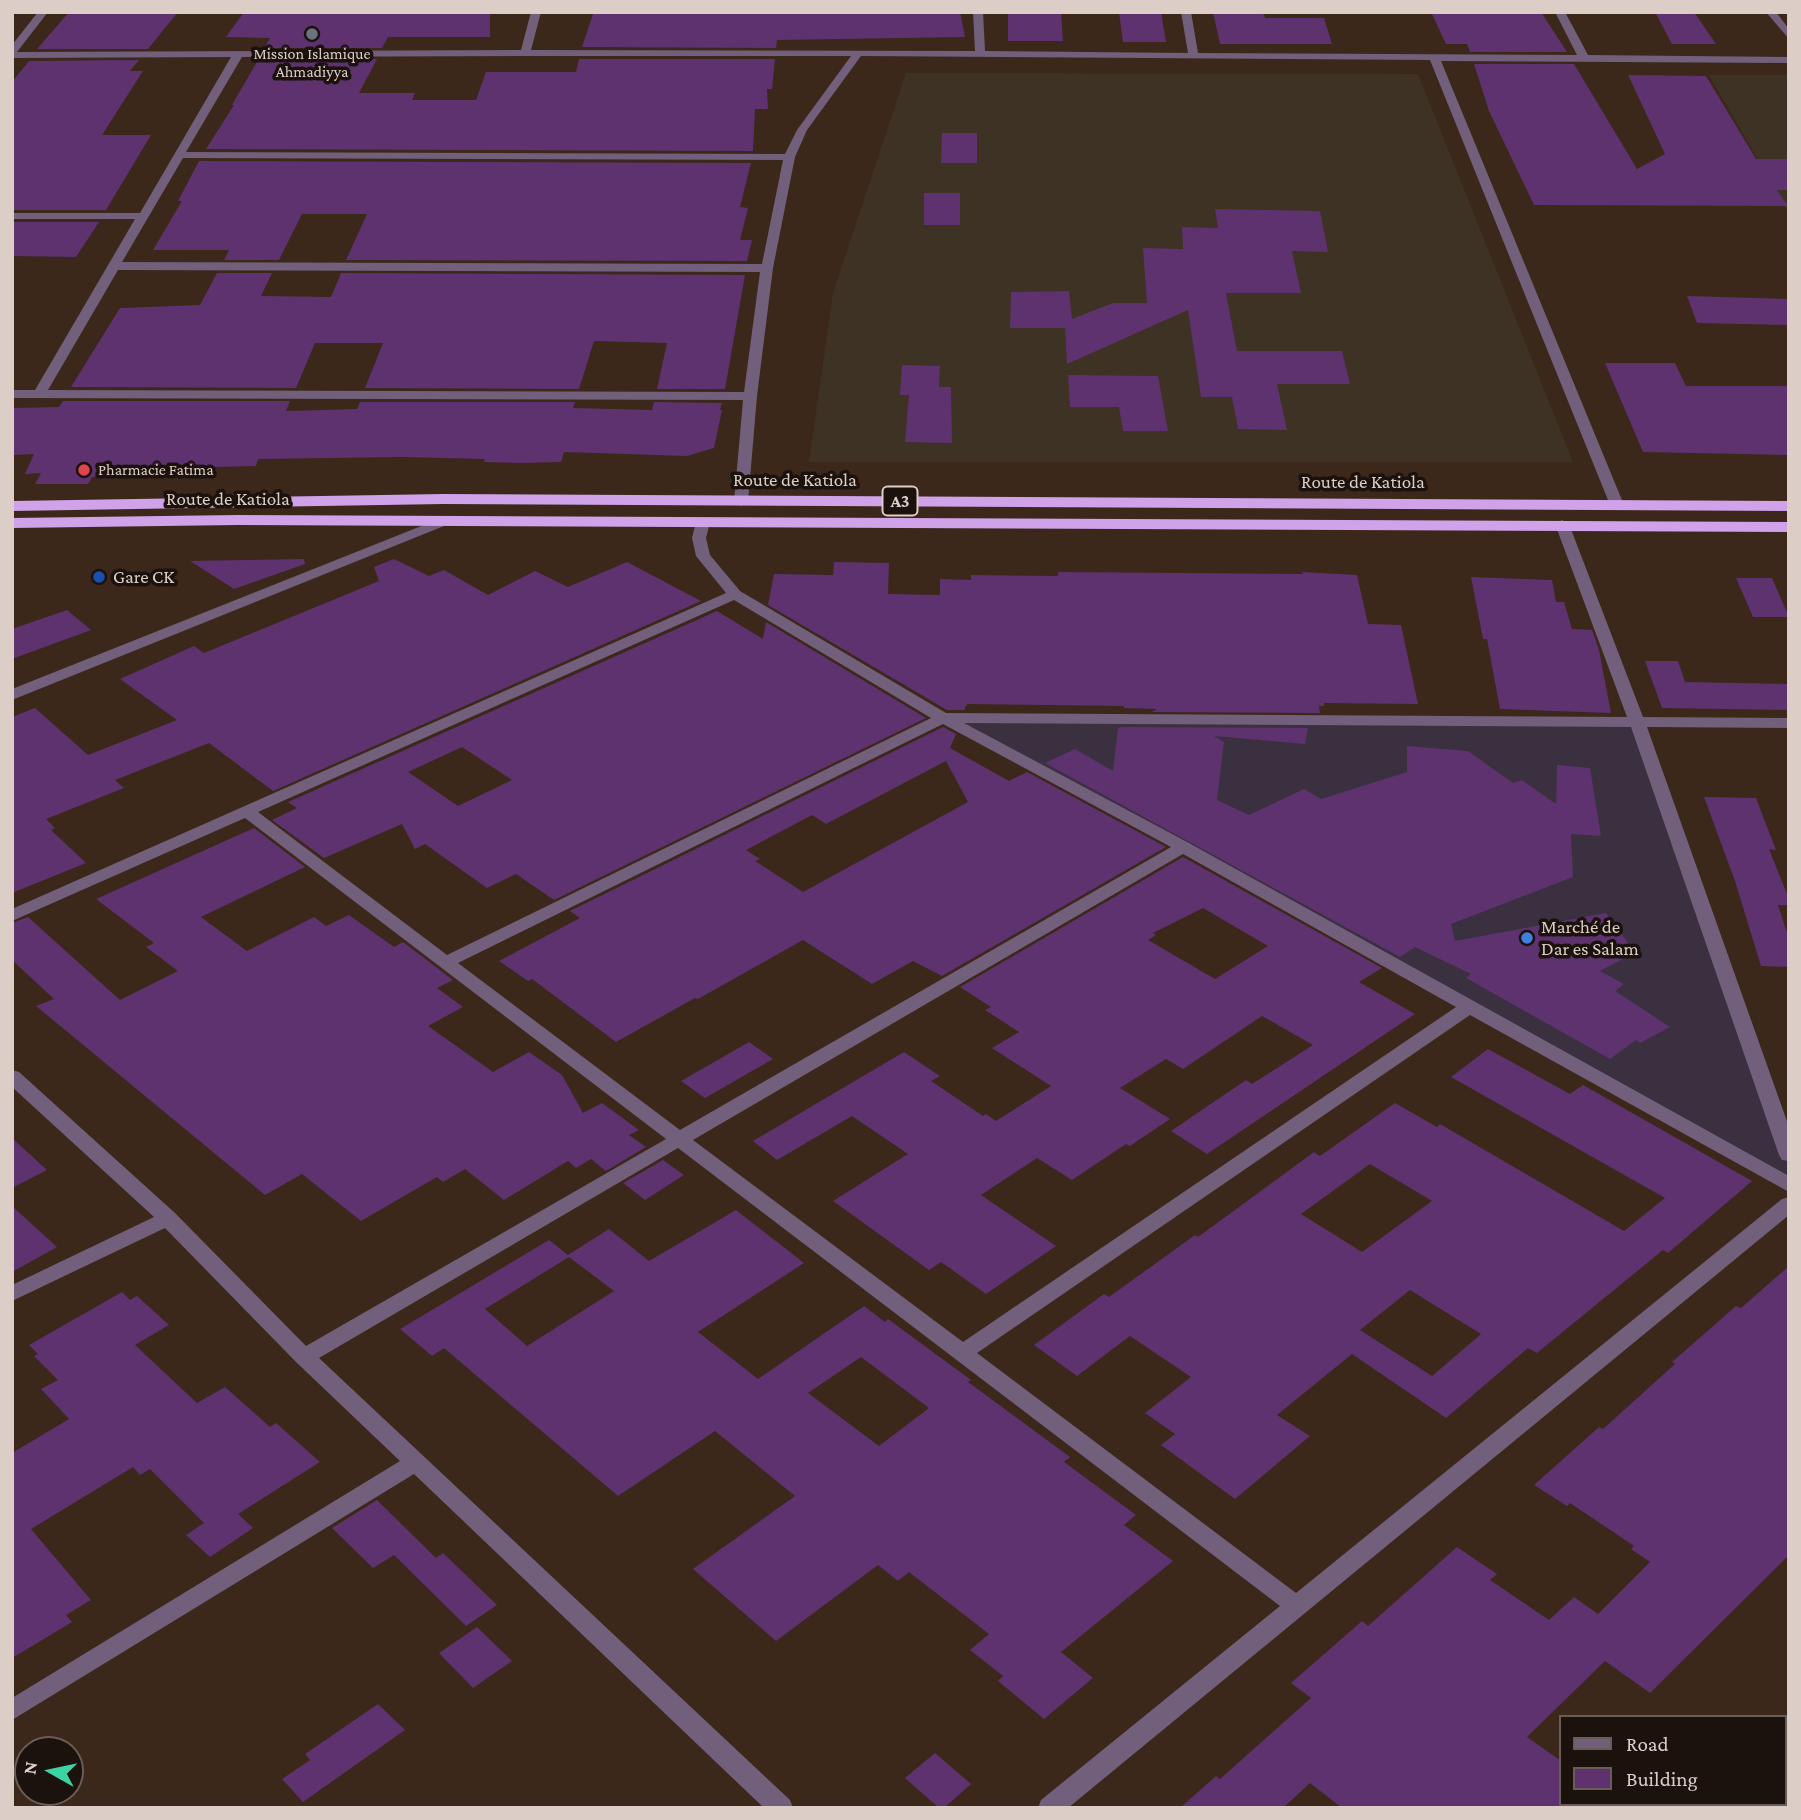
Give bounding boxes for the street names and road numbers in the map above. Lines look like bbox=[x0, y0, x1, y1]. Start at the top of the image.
street label: Route de Katiola bbox=[733, 469, 857, 491]
street label: Route de Katiola bbox=[1301, 471, 1425, 493]
road number: A3 bbox=[883, 486, 918, 516]
street label: Route de Katiola bbox=[166, 488, 290, 510]

